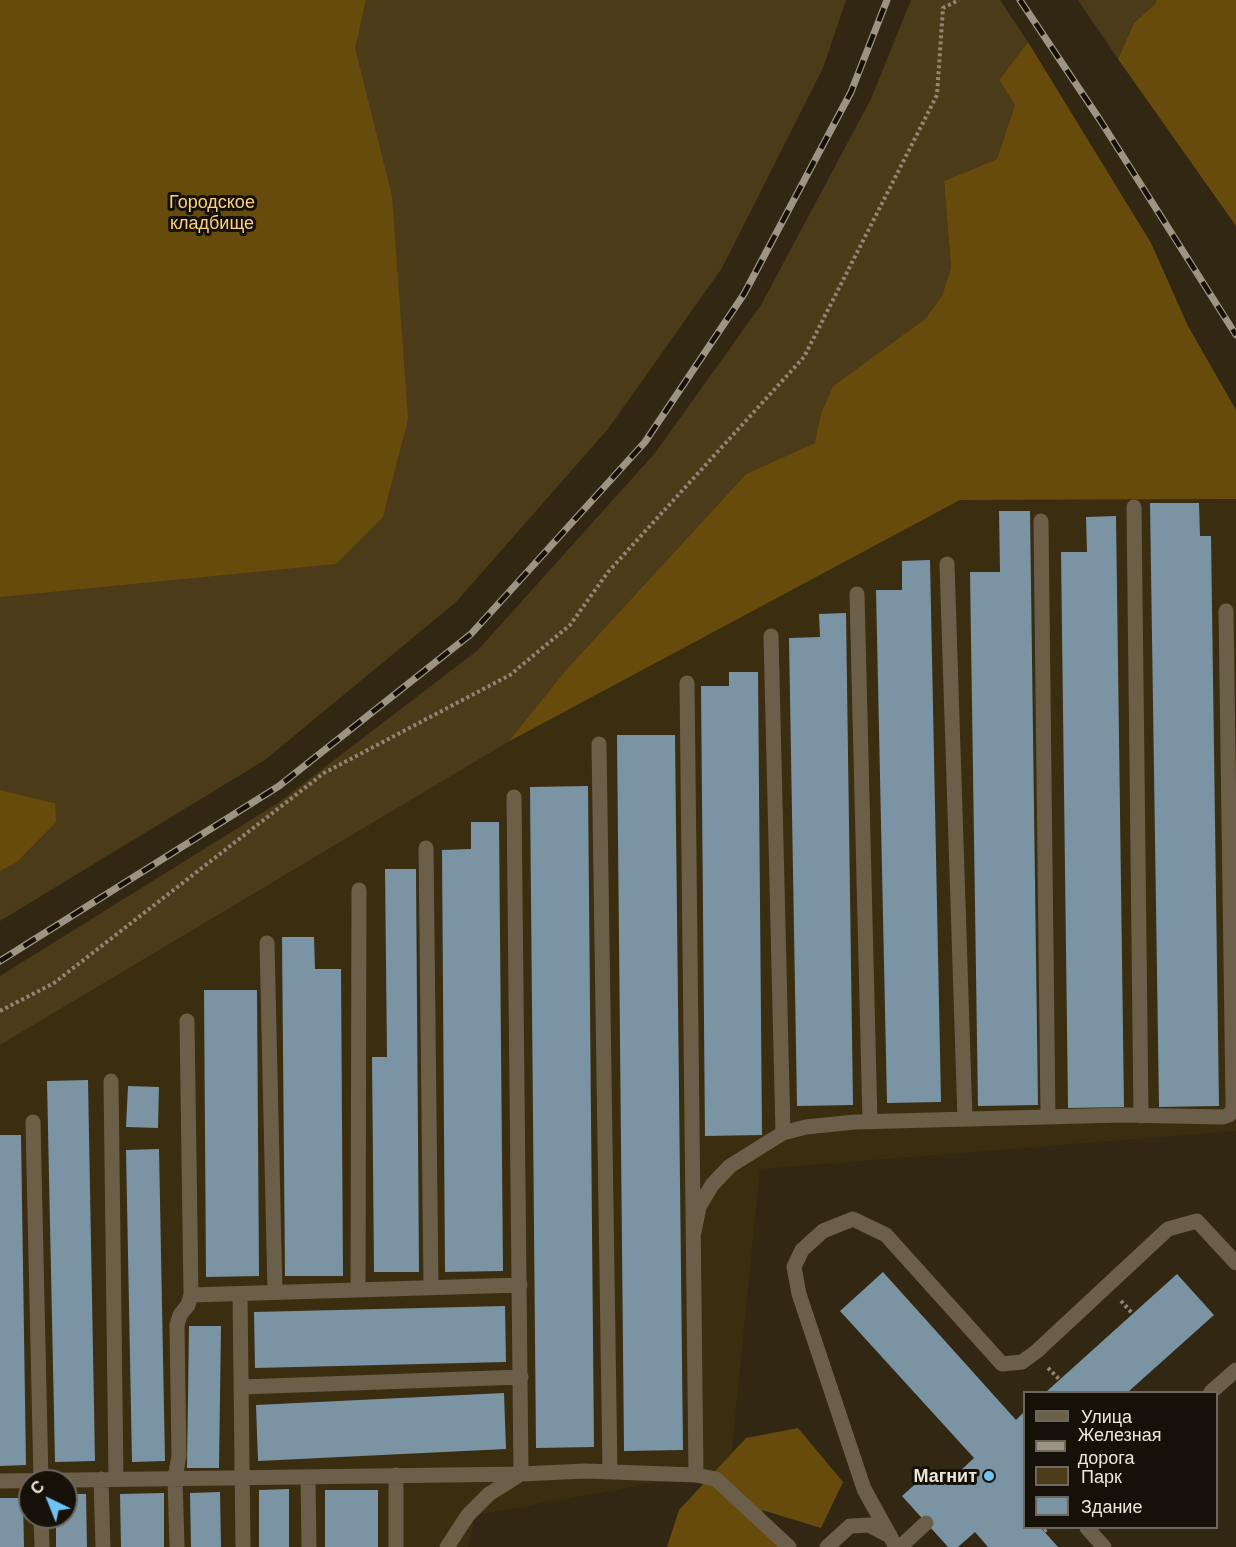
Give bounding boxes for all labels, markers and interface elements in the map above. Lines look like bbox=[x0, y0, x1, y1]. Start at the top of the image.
park label: Городское кладбище bbox=[169, 191, 255, 234]
legend bbox=[1023, 1391, 1218, 1529]
text: Улица bbox=[1081, 1405, 1132, 1427]
text: Железная дорога bbox=[1078, 1423, 1162, 1468]
place label: Магнит bbox=[914, 1465, 977, 1487]
text: Парк bbox=[1081, 1465, 1122, 1487]
north arrow bbox=[18, 1469, 78, 1529]
marker: Магнит bbox=[982, 1469, 996, 1483]
text: С bbox=[26, 1476, 47, 1498]
text: Здание bbox=[1081, 1495, 1142, 1517]

